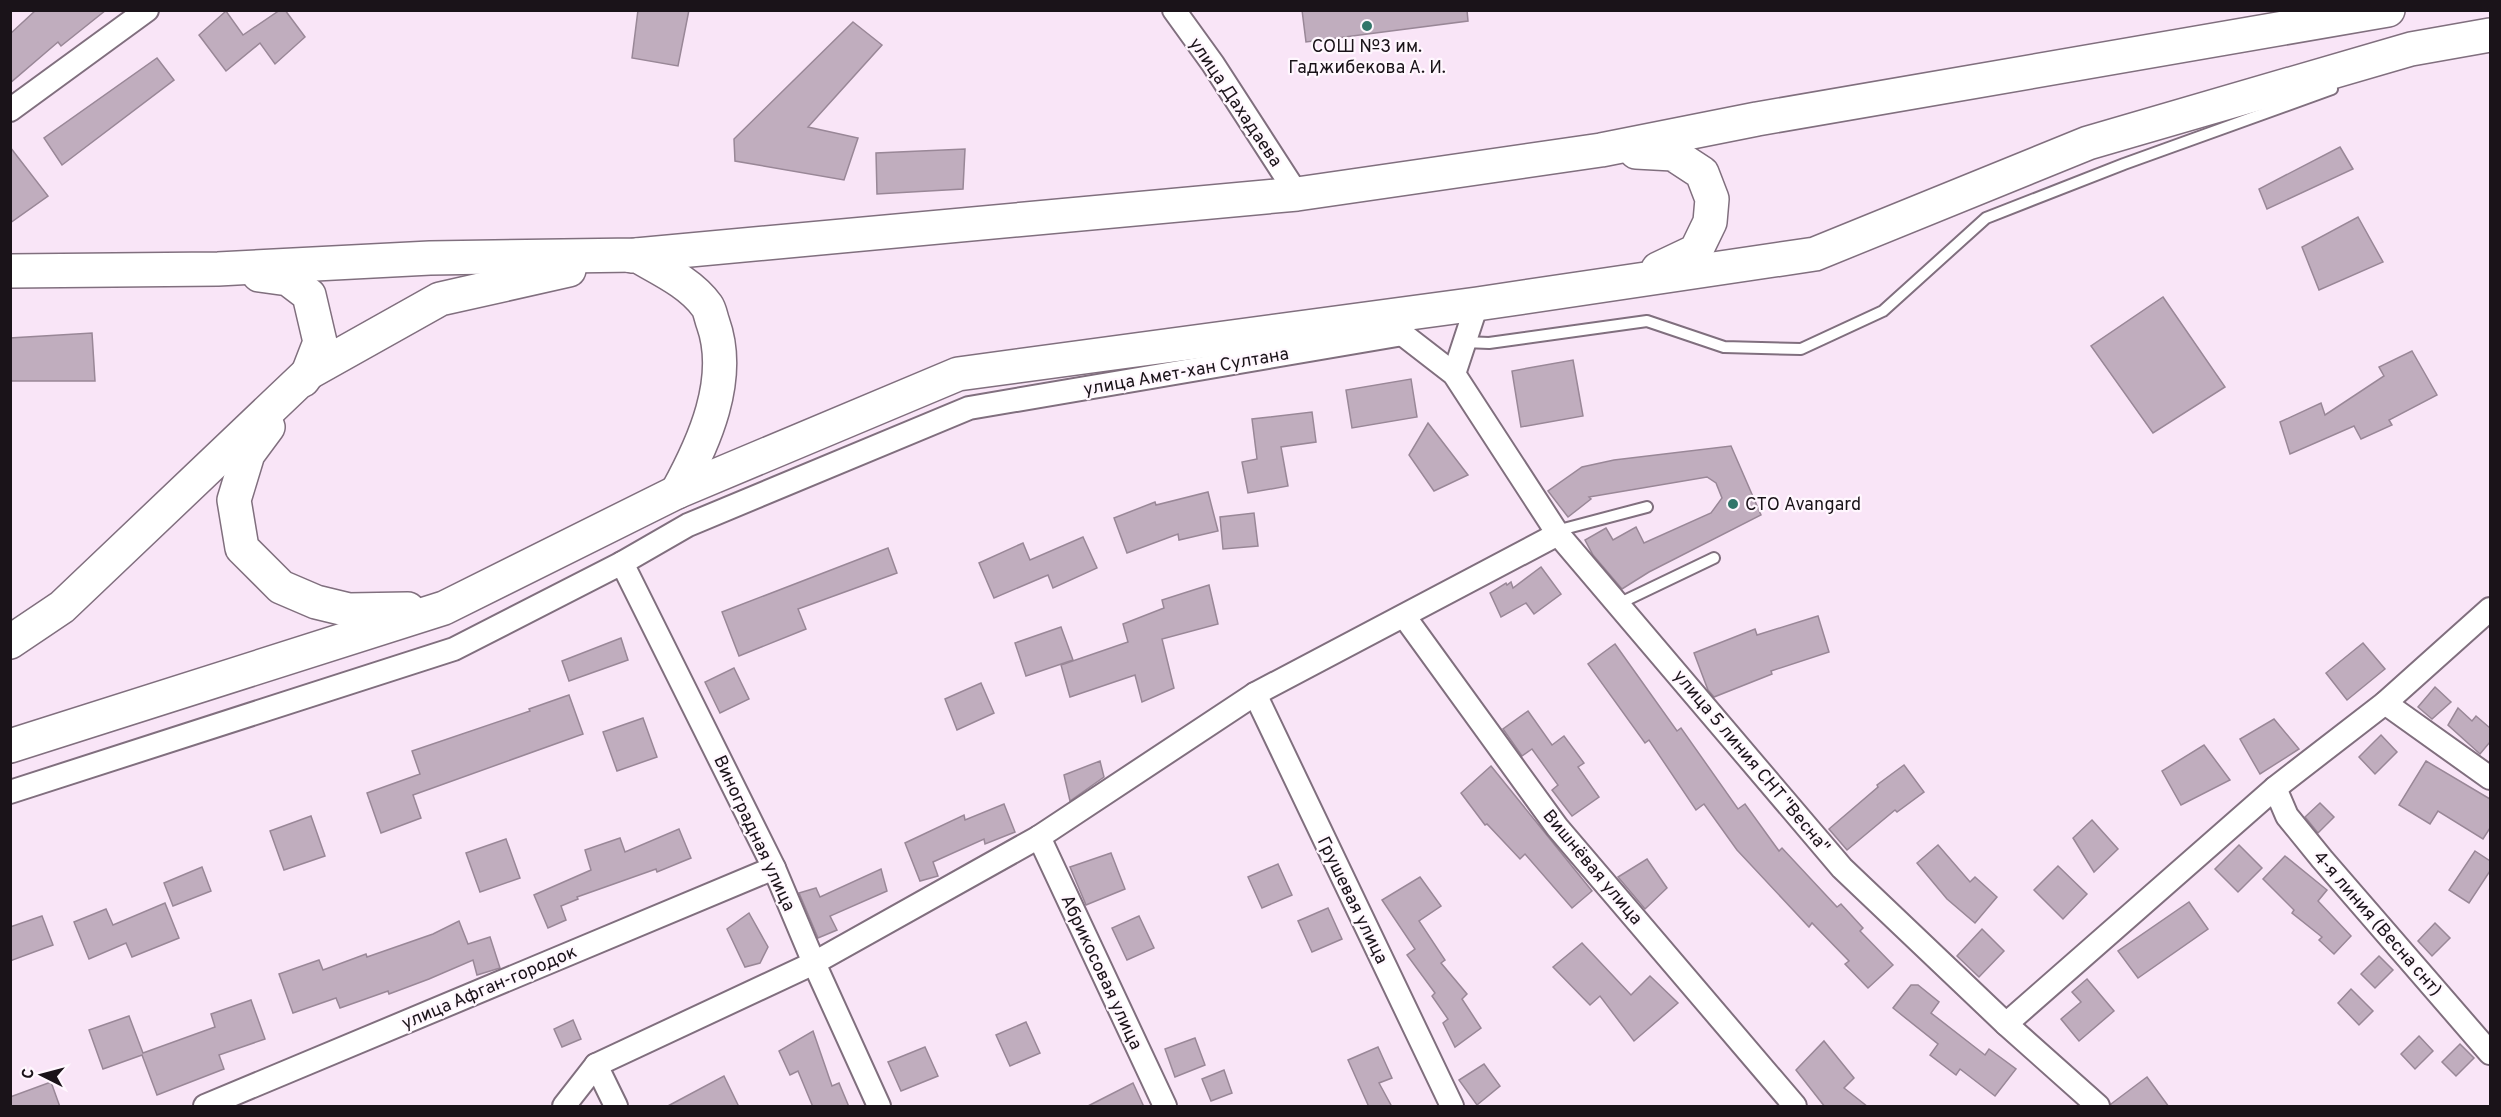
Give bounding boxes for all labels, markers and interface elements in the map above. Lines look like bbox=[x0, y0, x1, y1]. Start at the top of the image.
marker: СОШ №3 им. Гаджибекова А. И. bbox=[1360, 19, 1374, 33]
street label: улица Дахадаева bbox=[1183, 34, 1287, 172]
place label: СОШ №3 им. Гаджибекова А. И. bbox=[1288, 36, 1446, 80]
street label: улица Амет-хан Султана bbox=[1082, 343, 1291, 402]
place label: СТО Avangard bbox=[1745, 494, 1861, 517]
marker: СТО Avangard bbox=[1726, 497, 1740, 511]
street label: улица 5 линия СНТ "Весна" bbox=[1667, 666, 1834, 858]
street label: Виноградная улица bbox=[707, 752, 800, 915]
street label: Вишнёвая улица bbox=[1537, 806, 1647, 930]
street label: Грушевая улица bbox=[1311, 833, 1392, 968]
street label: 4-я линия (Весна снт) bbox=[2307, 847, 2446, 1001]
street label: Абрикосовая улица bbox=[1055, 891, 1147, 1054]
street label: улица Афган-городок bbox=[399, 941, 581, 1036]
north arrow bbox=[12, 1045, 72, 1105]
text: С bbox=[19, 1068, 40, 1080]

